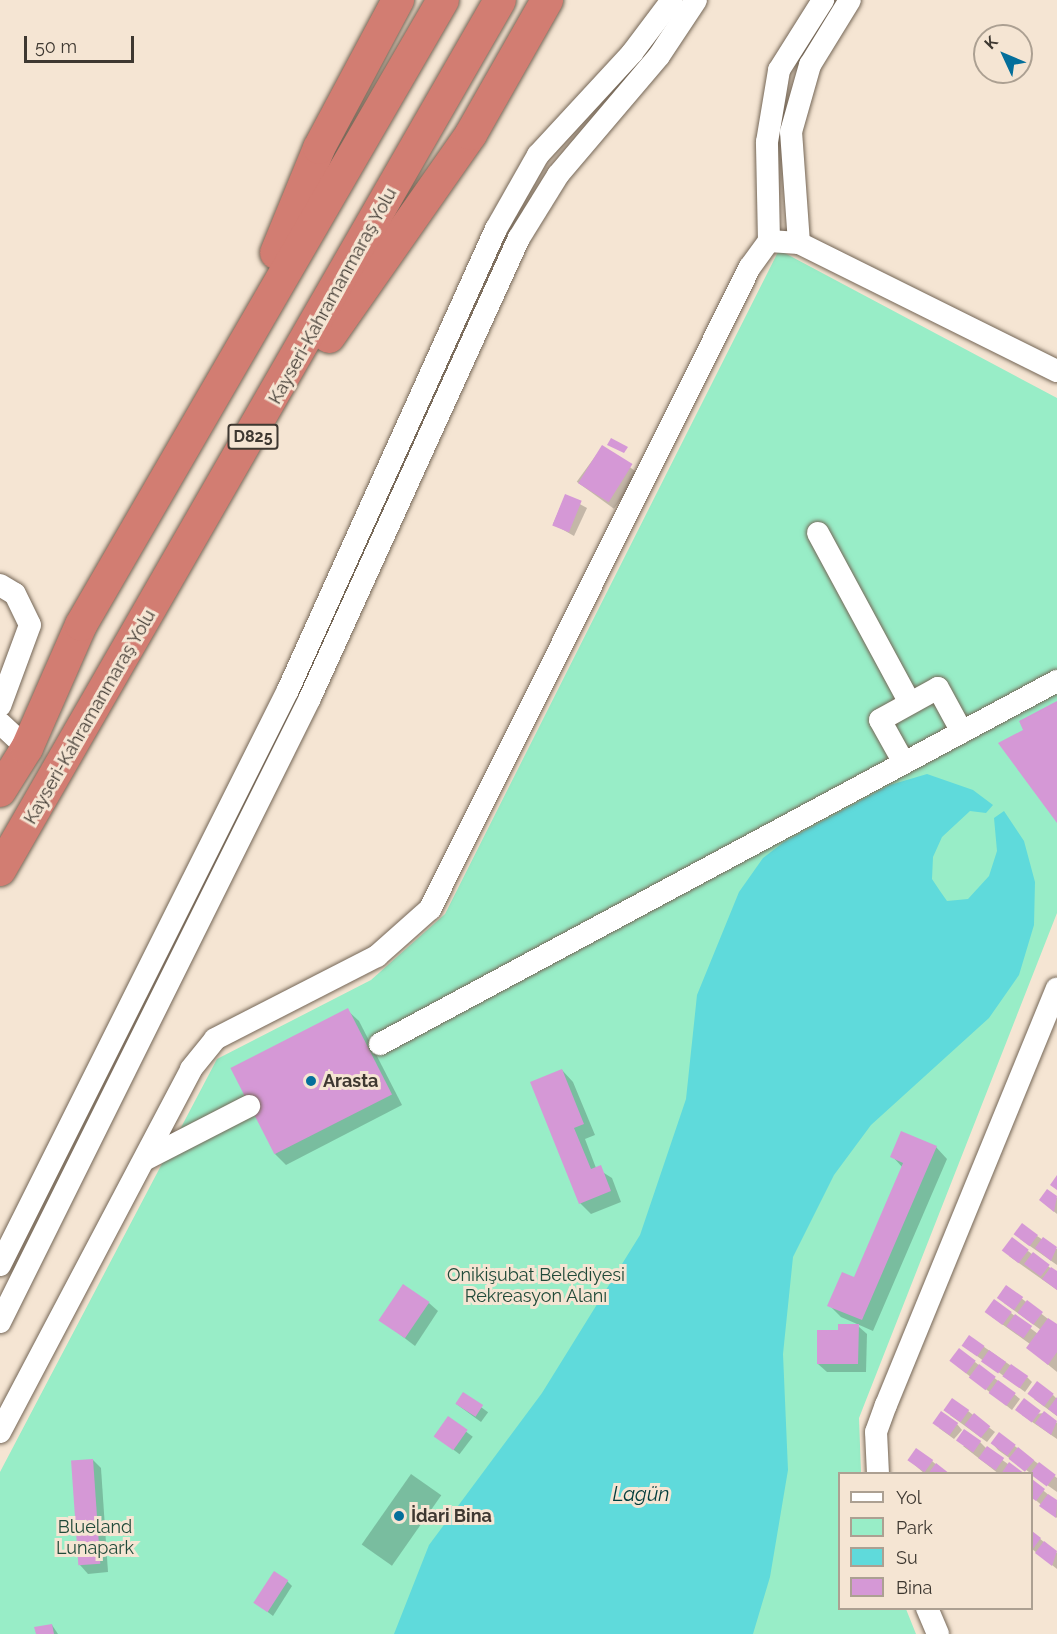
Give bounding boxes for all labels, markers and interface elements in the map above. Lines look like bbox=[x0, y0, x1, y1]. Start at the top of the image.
scale bar bbox=[27, 24, 136, 62]
north arrow bbox=[973, 24, 1033, 84]
text: K bbox=[981, 32, 1002, 53]
text: 50 m bbox=[35, 36, 77, 57]
street label: Kayseri-Kahramanmaraş Yolu bbox=[264, 184, 402, 408]
road number: D825 bbox=[226, 424, 280, 450]
street label: Kayseri-Kahramanmaraş Yolu bbox=[19, 606, 161, 828]
place label: Arasta bbox=[323, 1070, 378, 1092]
marker: Arasta bbox=[304, 1074, 318, 1088]
park label: Onikişubat Belediyesi Rekreasyon Alanı bbox=[447, 1265, 625, 1308]
legend bbox=[838, 1472, 1033, 1610]
water label: Lagün bbox=[612, 1482, 670, 1506]
text: Yol bbox=[896, 1487, 922, 1508]
place label: İdari Bina bbox=[411, 1505, 492, 1527]
marker: İdari Bina bbox=[392, 1509, 406, 1523]
park label: Blueland Lunapark bbox=[56, 1517, 134, 1559]
text: Park bbox=[896, 1517, 933, 1538]
text: Su bbox=[896, 1547, 918, 1568]
text: Bina bbox=[896, 1577, 932, 1598]

